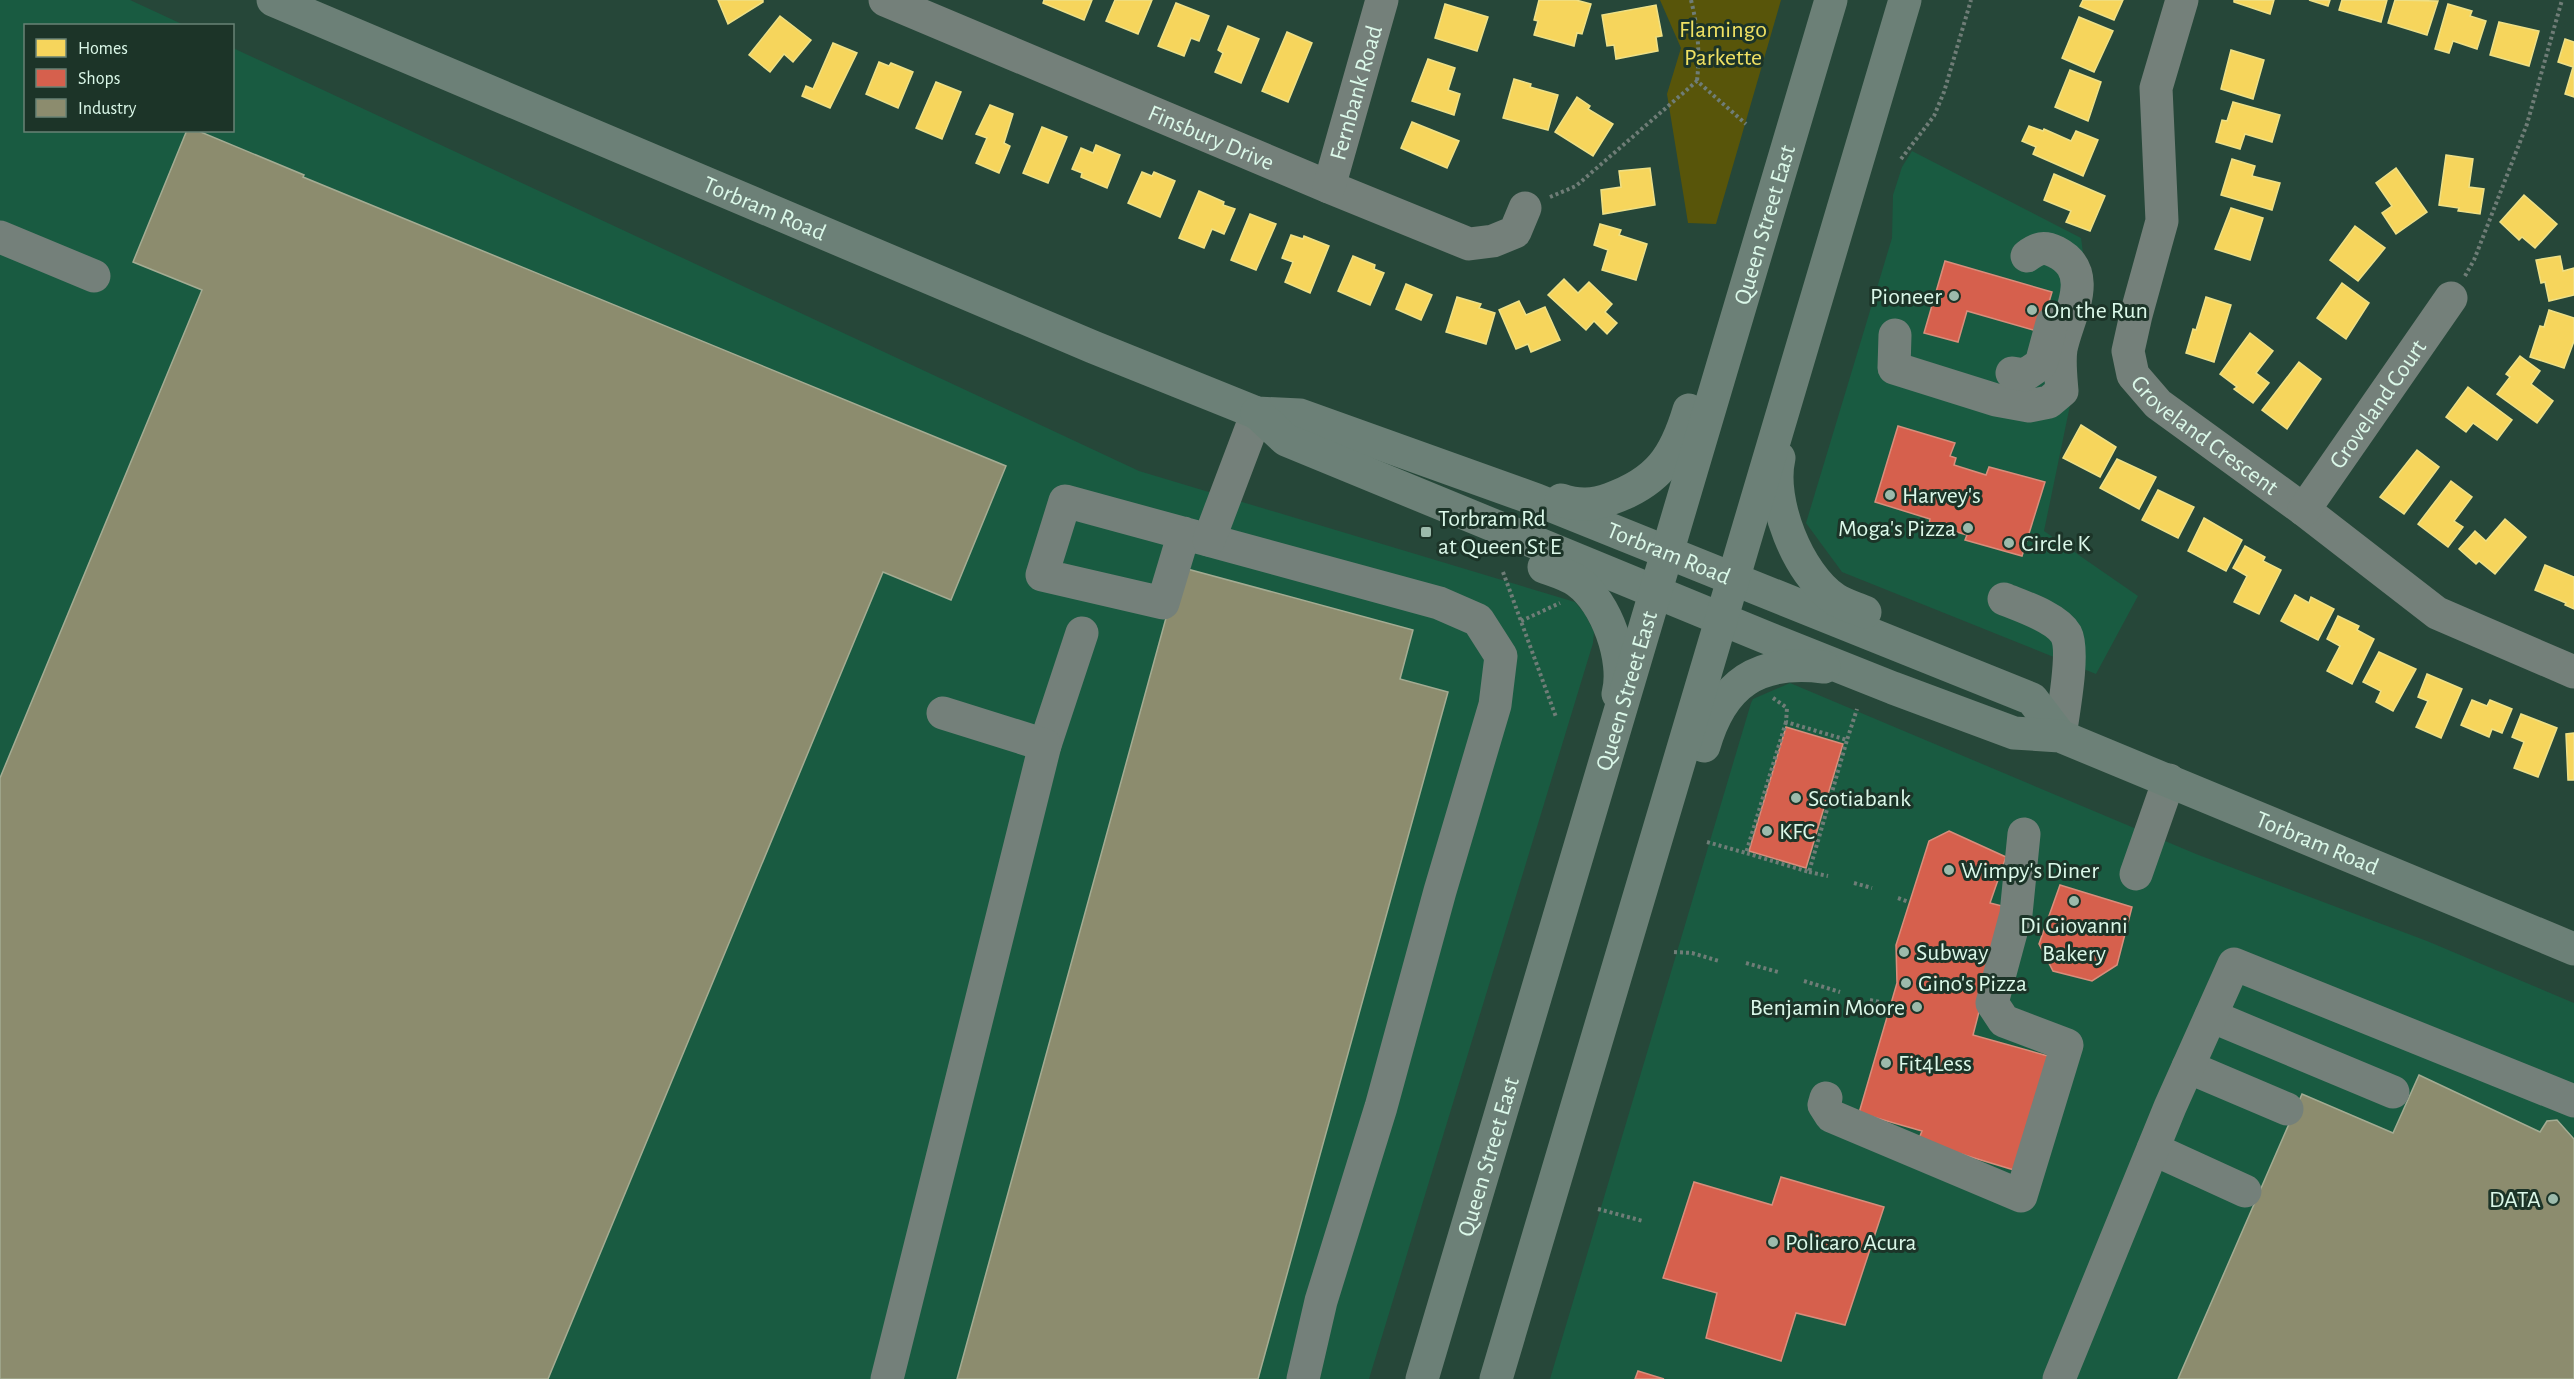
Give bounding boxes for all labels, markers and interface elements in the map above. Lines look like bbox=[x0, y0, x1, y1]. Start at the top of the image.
park label: Flamingo Parkette bbox=[1679, 18, 1767, 70]
street label: Fernbank Road bbox=[1326, 23, 1387, 163]
legend bbox=[24, 24, 234, 132]
text: Homes bbox=[78, 40, 128, 58]
text: Shops bbox=[78, 70, 120, 88]
text: Industry bbox=[78, 100, 137, 118]
street label: Finsbury Drive bbox=[1144, 101, 1277, 175]
street label: Queen Street East bbox=[1730, 142, 1800, 308]
street label: Torbram Road bbox=[699, 172, 829, 246]
place label: Pioneer bbox=[1870, 285, 1942, 309]
marker: Pioneer bbox=[1947, 289, 1961, 303]
place label: On the Run bbox=[2044, 299, 2148, 323]
marker: On the Run bbox=[2025, 303, 2039, 317]
street label: Groveland Court bbox=[2325, 335, 2431, 473]
street label: Groveland Crescent bbox=[2126, 371, 2283, 500]
place label: Harvey's bbox=[1902, 484, 1981, 508]
marker: Harvey's bbox=[1883, 488, 1897, 502]
place label: Torbram Rd at Queen St E bbox=[1438, 507, 1562, 559]
place label: Moga's Pizza bbox=[1838, 517, 1956, 541]
street label: Torbram Road bbox=[1603, 518, 1734, 589]
marker: Moga's Pizza bbox=[1961, 521, 1975, 535]
marker: Torbram Rd at Queen St E bbox=[1419, 525, 1433, 539]
place label: Circle K bbox=[2021, 532, 2091, 556]
marker: Circle K bbox=[2002, 536, 2016, 550]
street label: Queen Street East bbox=[1592, 608, 1662, 774]
place label: Scotiabank bbox=[1808, 787, 1911, 811]
marker: Scotiabank bbox=[1789, 791, 1803, 805]
street label: Torbram Road bbox=[2252, 807, 2382, 880]
place label: KFC bbox=[1779, 820, 1815, 844]
marker: KFC bbox=[1760, 824, 1774, 838]
place label: Wimpy's Diner bbox=[1961, 859, 2099, 883]
marker: Wimpy's Diner bbox=[1942, 863, 1956, 877]
marker: Di Giovanni Bakery bbox=[2067, 894, 2081, 908]
place label: Di Giovanni Bakery bbox=[2020, 914, 2128, 966]
place label: Subway bbox=[1916, 941, 1988, 965]
marker: Subway bbox=[1897, 945, 1911, 959]
place label: Gino's Pizza bbox=[1918, 972, 2027, 996]
marker: Gino's Pizza bbox=[1899, 976, 1913, 990]
place label: Benjamin Moore bbox=[1750, 996, 1905, 1020]
marker: Benjamin Moore bbox=[1910, 1000, 1924, 1014]
place label: Fit4Less bbox=[1898, 1052, 1972, 1076]
marker: Fit4Less bbox=[1879, 1056, 1893, 1070]
street label: Queen Street East bbox=[1454, 1074, 1524, 1240]
place label: DATA bbox=[2489, 1188, 2541, 1212]
marker: DATA bbox=[2546, 1192, 2560, 1206]
place label: Policaro Acura bbox=[1785, 1231, 1917, 1255]
marker: Policaro Acura bbox=[1766, 1235, 1780, 1249]

